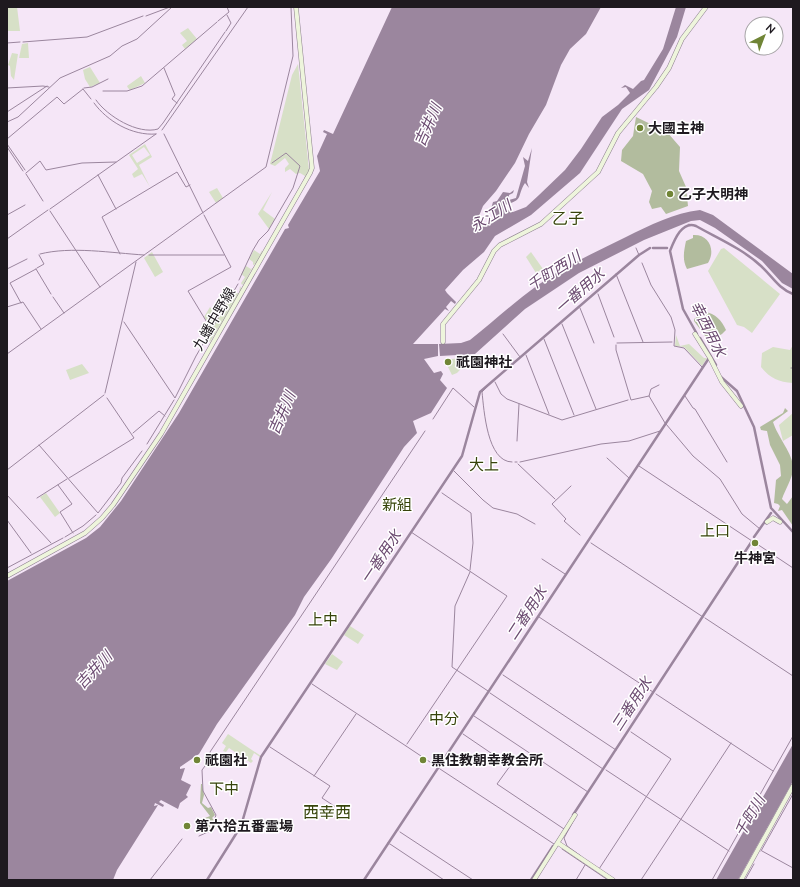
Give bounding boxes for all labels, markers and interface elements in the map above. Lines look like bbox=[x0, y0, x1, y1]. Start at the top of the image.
north arrow bbox=[744, 16, 784, 56]
text: N bbox=[762, 21, 778, 37]
water label: 吉井川 bbox=[410, 99, 447, 150]
place label: 大國主神 bbox=[648, 119, 704, 138]
marker: 大國主神 bbox=[635, 123, 645, 133]
place label: 乙子大明神 bbox=[678, 185, 748, 204]
marker: 乙子大明神 bbox=[665, 189, 675, 199]
water label: 永江川 bbox=[467, 195, 517, 236]
district label: 乙子 bbox=[552, 208, 584, 230]
water label: 千町西川 bbox=[523, 246, 586, 295]
water label: 一番用水 bbox=[551, 262, 611, 318]
street label: 九蟠中野線 bbox=[189, 284, 240, 354]
water label: 幸西用水 bbox=[685, 298, 731, 362]
place label: 祇園神社 bbox=[456, 353, 512, 372]
marker: 祇園神社 bbox=[443, 357, 453, 367]
water label: 吉井川 bbox=[264, 387, 301, 438]
district label: 大上 bbox=[469, 455, 499, 475]
district label: 新組 bbox=[382, 495, 412, 515]
district label: 上口 bbox=[700, 521, 730, 541]
water label: 一番用水 bbox=[356, 525, 407, 587]
marker: 牛神宮 bbox=[750, 538, 760, 548]
place label: 牛神宮 bbox=[734, 549, 776, 568]
water label: 二番用水 bbox=[502, 581, 553, 644]
district label: 上中 bbox=[308, 610, 338, 630]
water label: 吉井川 bbox=[71, 645, 118, 693]
water label: 三番用水 bbox=[607, 672, 658, 735]
district label: 中分 bbox=[429, 709, 459, 729]
place label: 祇園社 bbox=[205, 751, 247, 770]
place label: 黒住教朝幸教会所 bbox=[431, 751, 543, 770]
marker: 祇園社 bbox=[192, 755, 202, 765]
marker: 黒住教朝幸教会所 bbox=[418, 755, 428, 765]
district label: 下中 bbox=[209, 779, 239, 799]
water label: 千町川 bbox=[730, 790, 771, 840]
district label: 西幸西 bbox=[303, 802, 351, 824]
place label: 第六拾五番霊場 bbox=[195, 817, 293, 836]
marker: 第六拾五番霊場 bbox=[182, 821, 192, 831]

